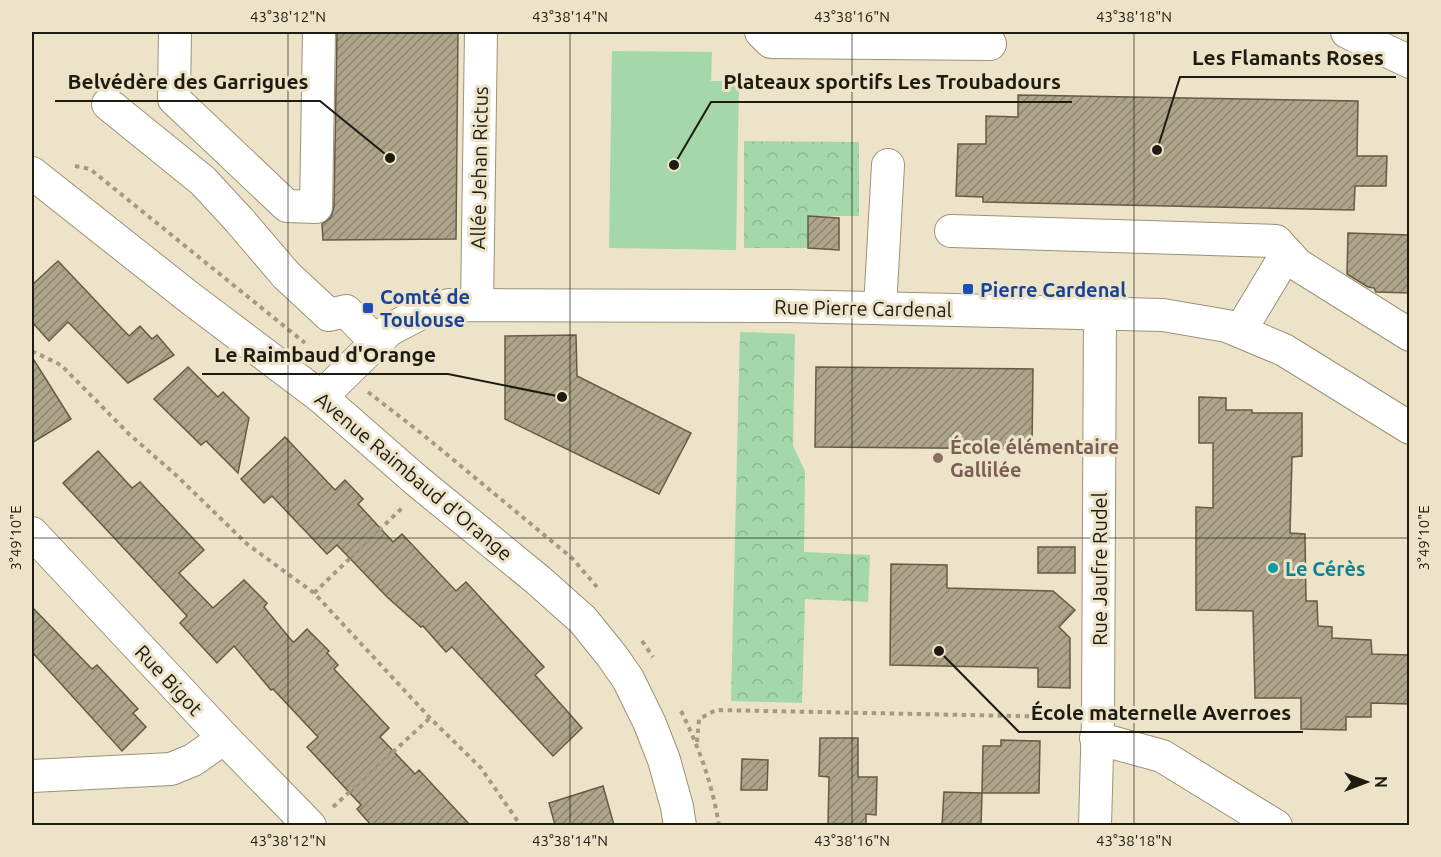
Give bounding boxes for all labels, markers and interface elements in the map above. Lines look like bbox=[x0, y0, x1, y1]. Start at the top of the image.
text: 43°38'12"N bbox=[250, 8, 326, 25]
text: 43°38'14"N bbox=[532, 8, 608, 25]
text: 43°38'16"N bbox=[814, 8, 890, 25]
text: 43°38'18"N bbox=[1096, 8, 1172, 25]
callout: Les Flamants Roses bbox=[1180, 38, 1396, 77]
text: Les Flamants Roses bbox=[1192, 45, 1384, 69]
callout: Belvédère des Garrigues bbox=[55, 62, 320, 101]
callout: Plateaux sportifs Les Troubadours bbox=[711, 63, 1072, 102]
text: Belvédère des Garrigues bbox=[68, 69, 308, 93]
text: Plateaux sportifs Les Troubadours bbox=[723, 69, 1061, 93]
street label: Allée Jehan Rictus bbox=[466, 86, 492, 250]
place label: Pierre Cardenal bbox=[980, 278, 1126, 301]
marker: Pierre Cardenal bbox=[961, 282, 975, 296]
place label: Comté de Toulouse bbox=[380, 285, 470, 331]
street label: Rue Pierre Cardenal bbox=[774, 295, 952, 321]
marker: Comté de Toulouse bbox=[361, 301, 375, 315]
callout: Le Raimbaud d'Orange bbox=[202, 335, 448, 374]
text: Le Raimbaud d'Orange bbox=[214, 342, 436, 366]
street label: Avenue Raimbaud d'Orange bbox=[311, 387, 517, 565]
place label: École élémentaire Gallilée bbox=[950, 434, 1119, 481]
marker: École élémentaire Gallilée bbox=[931, 451, 945, 465]
street label: Rue Jaufre Rudel bbox=[1088, 492, 1111, 646]
text: 3°49'10"E bbox=[7, 505, 24, 571]
text: 3°49'10"E bbox=[1415, 505, 1432, 571]
place label: Le Cérès bbox=[1285, 557, 1365, 580]
marker: Le Cérès bbox=[1266, 561, 1280, 575]
street label: Rue Bigot bbox=[131, 640, 208, 720]
callout: École maternelle Averroes bbox=[1019, 693, 1303, 732]
text: École maternelle Averroes bbox=[1031, 700, 1291, 724]
north arrow bbox=[1336, 752, 1396, 812]
text: N bbox=[1372, 776, 1390, 788]
text: 43°38'12"N bbox=[250, 832, 326, 849]
text: 43°38'14"N bbox=[532, 832, 608, 849]
text: 43°38'16"N bbox=[814, 832, 890, 849]
text: 43°38'18"N bbox=[1096, 832, 1172, 849]

